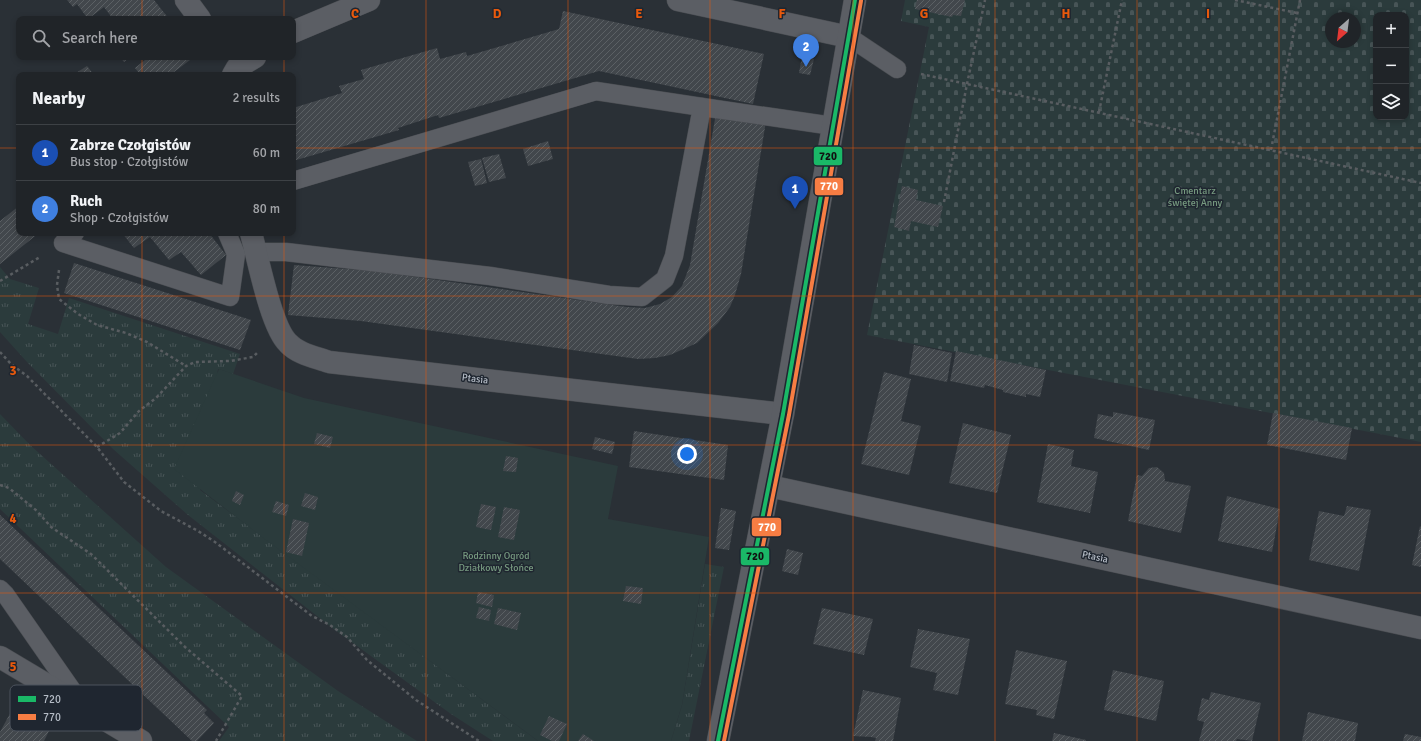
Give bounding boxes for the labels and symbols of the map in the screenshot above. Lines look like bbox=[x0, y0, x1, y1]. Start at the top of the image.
text: C bbox=[351, 6, 359, 22]
text: D bbox=[493, 6, 502, 22]
text: E bbox=[635, 6, 643, 22]
text: F bbox=[779, 6, 786, 22]
text: G bbox=[920, 6, 928, 22]
text: H bbox=[1062, 6, 1070, 22]
text: I bbox=[1206, 6, 1210, 22]
north arrow bbox=[1325, 12, 1361, 48]
pin: 2 bbox=[793, 34, 819, 67]
line badge: 720 bbox=[813, 146, 843, 166]
text: 720 bbox=[819, 150, 837, 163]
pin: 1 bbox=[782, 176, 808, 209]
line badge: 770 bbox=[814, 177, 844, 196]
text: 770 bbox=[820, 180, 838, 193]
park label: Cmentarz świętej Anny bbox=[1168, 185, 1223, 209]
text: 3 bbox=[9, 363, 17, 379]
street label: Ptasia bbox=[461, 371, 489, 387]
your location bbox=[677, 444, 697, 464]
text: 4 bbox=[9, 511, 17, 527]
line badge: 770 bbox=[751, 517, 782, 537]
text: 770 bbox=[758, 521, 776, 534]
line badge: 720 bbox=[740, 547, 770, 566]
street label: Ptasia bbox=[1081, 548, 1109, 566]
park label: Rodzinny Ogród Działkowy Słońce bbox=[458, 550, 534, 574]
text: 720 bbox=[746, 550, 764, 563]
text: 5 bbox=[9, 659, 17, 675]
legend bbox=[10, 685, 142, 731]
text: 720 bbox=[43, 693, 61, 706]
text: 770 bbox=[43, 711, 61, 724]

